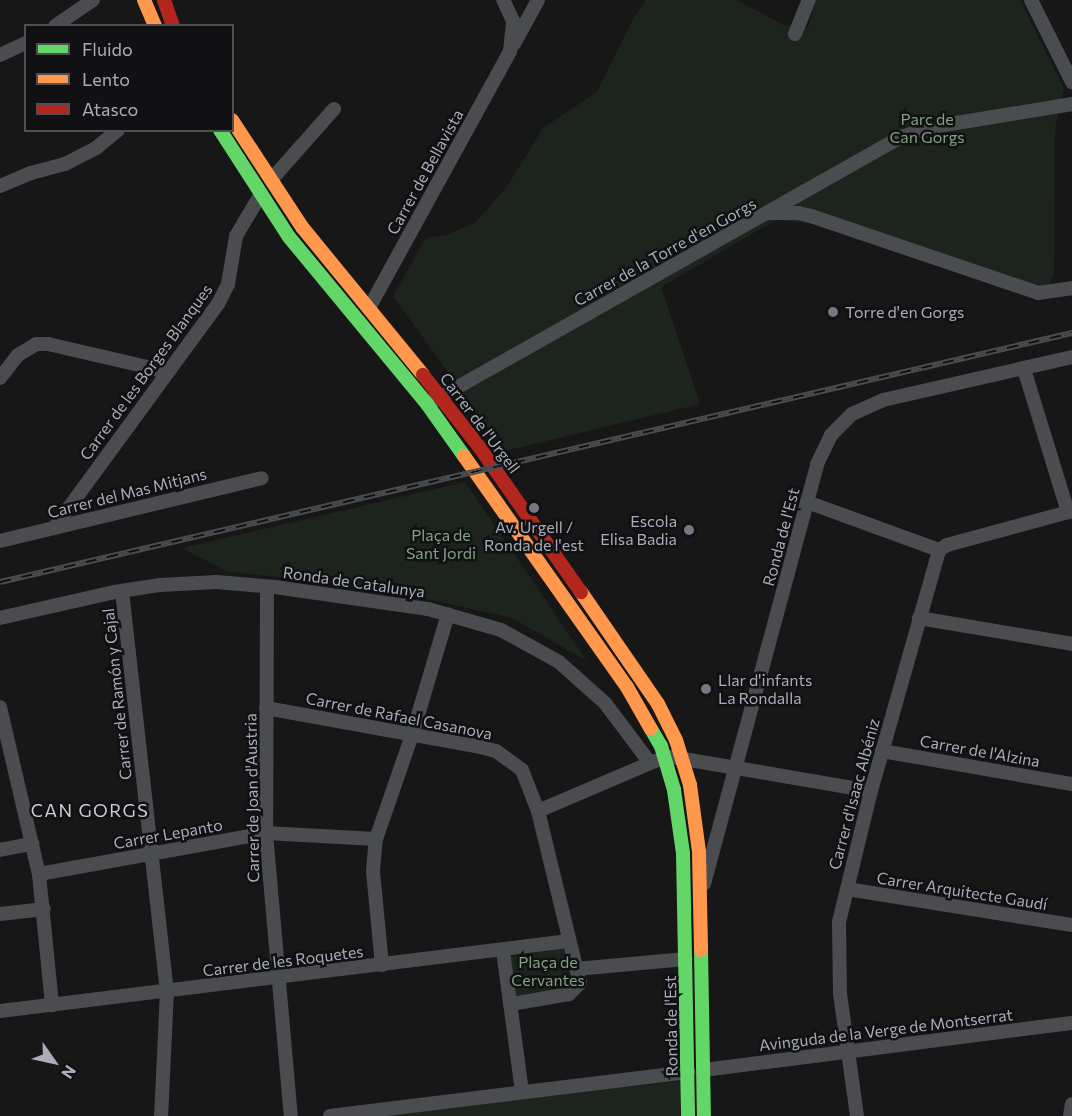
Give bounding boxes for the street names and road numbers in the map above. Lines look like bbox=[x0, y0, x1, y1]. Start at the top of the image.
street label: Carrer de Bellavista bbox=[383, 106, 467, 238]
street label: Carrer de la Torre d'en Gorgs bbox=[571, 194, 759, 310]
street label: Carrer de les Borges Blanques bbox=[76, 280, 216, 464]
street label: Carrer de l'Urgell bbox=[436, 369, 524, 477]
street label: Carrer del Mas Mitjans bbox=[45, 464, 209, 522]
street label: Ronda de l'Est bbox=[759, 486, 803, 588]
street label: Ronda de Catalunya bbox=[282, 563, 426, 601]
street label: Carrer de Ramón y Cajal bbox=[98, 607, 136, 781]
street label: Carrer de Rafael Casanova bbox=[304, 689, 494, 743]
street label: Carrer de Joan d'Austria bbox=[241, 713, 263, 883]
street label: Carrer d'Isaac Albéniz bbox=[825, 716, 883, 872]
street label: Carrer de l'Alzina bbox=[918, 731, 1042, 771]
street label: Carrer Lepanto bbox=[112, 815, 224, 853]
street label: Carrer Arquitecte Gaudí bbox=[875, 868, 1049, 914]
street label: Carrer de les Roquetes bbox=[202, 942, 364, 980]
street label: Ronda de l'Est bbox=[661, 975, 681, 1077]
street label: Avinguda de la Verge de Montserrat bbox=[758, 1005, 1014, 1055]

